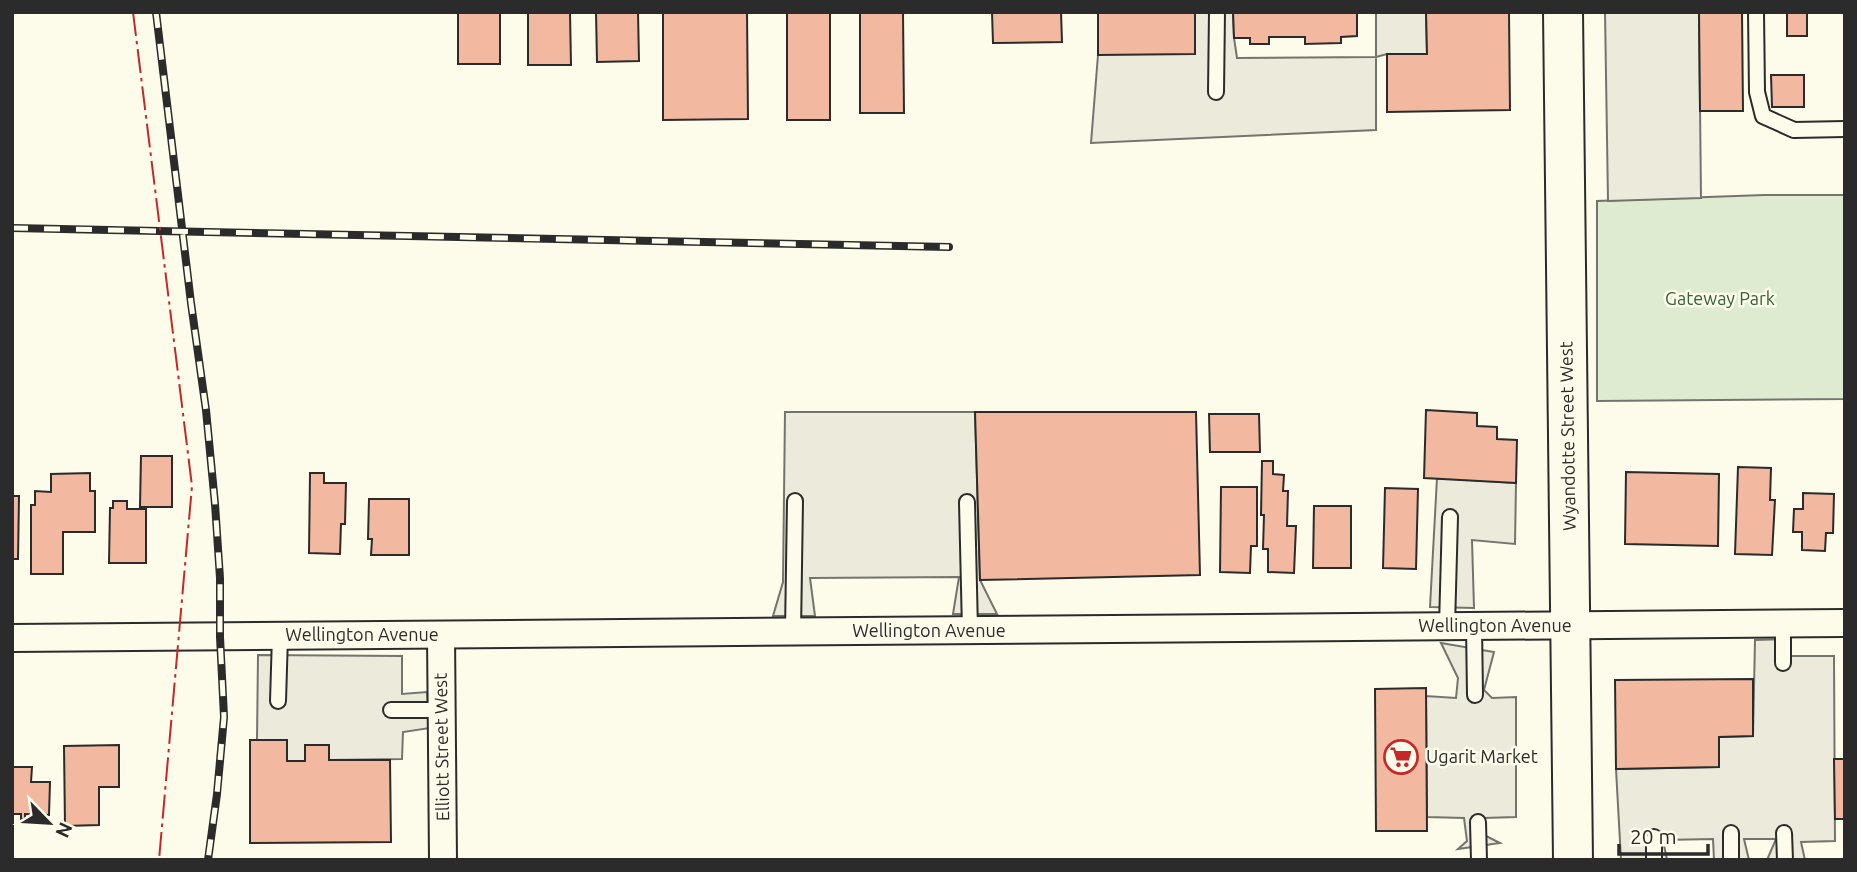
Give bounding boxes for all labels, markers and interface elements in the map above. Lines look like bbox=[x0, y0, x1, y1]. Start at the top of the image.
park label: Gateway Park bbox=[1665, 288, 1775, 308]
street label: Wyandotte Street West bbox=[1555, 341, 1579, 531]
street label: Wellington Avenue bbox=[1418, 615, 1572, 635]
street label: Wellington Avenue bbox=[852, 620, 1006, 640]
street label: Wellington Avenue bbox=[285, 624, 439, 644]
street label: Elliott Street West bbox=[430, 673, 452, 821]
supermarket icon: Ugarit Market bbox=[1382, 738, 1420, 776]
place label: Ugarit Market bbox=[1426, 746, 1538, 766]
north arrow bbox=[14, 788, 84, 858]
scale bar bbox=[1619, 812, 1708, 856]
text: N bbox=[51, 819, 77, 841]
text: 20 m bbox=[1630, 824, 1677, 848]

